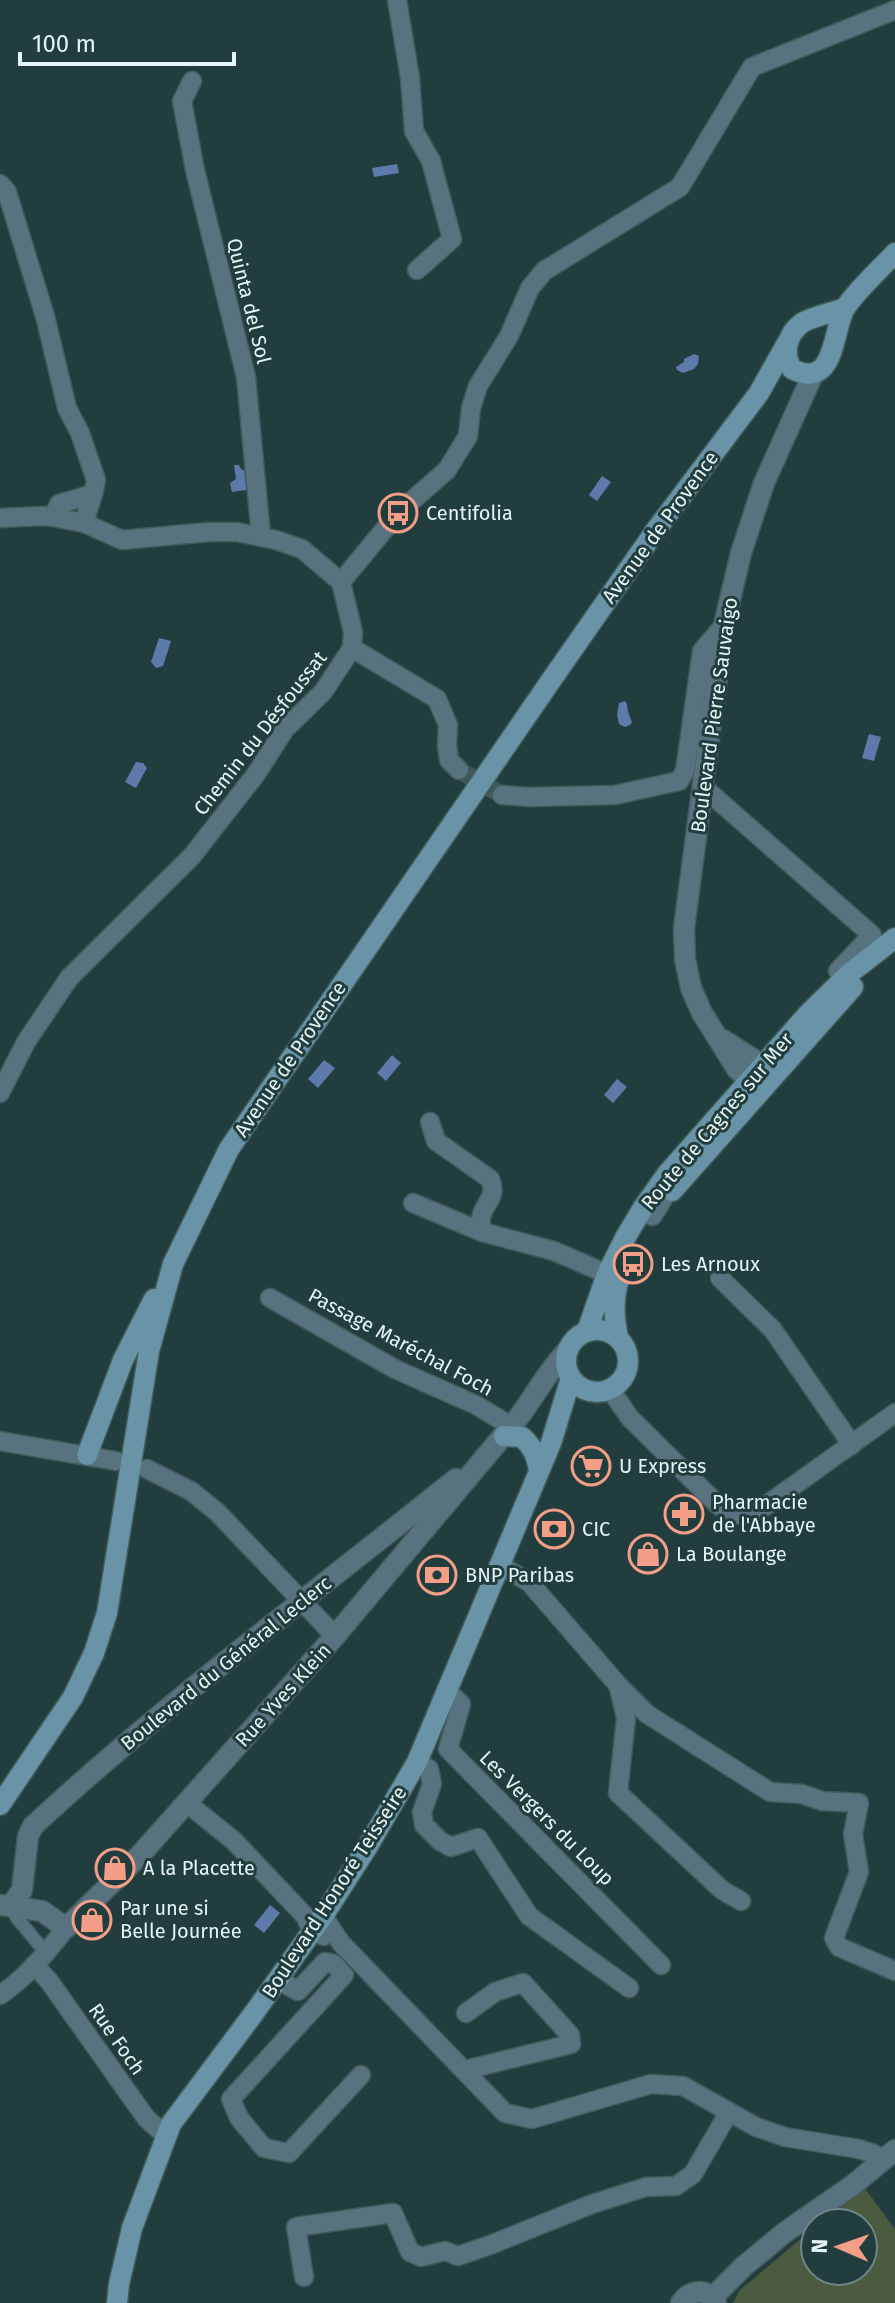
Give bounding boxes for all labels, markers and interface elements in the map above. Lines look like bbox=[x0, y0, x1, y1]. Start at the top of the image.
scale bar bbox=[20, 16, 234, 66]
text: 100 m bbox=[32, 30, 96, 58]
street label: Quinta del Sol bbox=[222, 236, 276, 366]
street label: Avenue de Provence bbox=[597, 446, 723, 608]
bus stop icon: Centifolia bbox=[377, 492, 419, 534]
place label: Centifolia bbox=[426, 501, 513, 525]
street label: Boulevard Pierre Sauvaigo bbox=[686, 596, 742, 834]
street label: Chemin du Désfoussat bbox=[188, 646, 332, 820]
street label: Avenue de Provence bbox=[229, 977, 351, 1141]
street label: Route de Cagnes sur Mer bbox=[636, 1027, 798, 1214]
bus stop icon: Les Arnoux bbox=[612, 1243, 654, 1285]
place label: Les Arnoux bbox=[661, 1252, 760, 1276]
street label: Passage Maréchal Foch bbox=[304, 1283, 498, 1401]
supermarket icon: U Express bbox=[570, 1445, 612, 1487]
place label: U Express bbox=[619, 1454, 706, 1478]
place label: Pharmacie de l'Abbaye bbox=[712, 1490, 816, 1537]
pharmacy icon: Pharmacie de l'Abbaye bbox=[663, 1493, 705, 1535]
bank icon: CIC bbox=[533, 1508, 575, 1550]
place label: CIC bbox=[582, 1517, 610, 1541]
shop icon: La Boulange bbox=[627, 1533, 669, 1575]
place label: La Boulange bbox=[676, 1542, 787, 1566]
bank icon: BNP Paribas bbox=[416, 1554, 458, 1596]
place label: BNP Paribas bbox=[465, 1563, 574, 1587]
street label: Boulevard du Général Leclerc bbox=[116, 1571, 336, 1755]
street label: Rue Yves Klein bbox=[230, 1638, 336, 1752]
street label: Les Vergers du Loup bbox=[475, 1746, 619, 1890]
street label: Boulevard Honoré Teisseire bbox=[256, 1782, 412, 2002]
shop icon: A la Placette bbox=[94, 1847, 136, 1889]
place label: A la Placette bbox=[143, 1856, 255, 1880]
place label: Par une si Belle Journée bbox=[120, 1896, 242, 1943]
shop icon: Par une si Belle Journée bbox=[71, 1899, 113, 1941]
street label: Rue Foch bbox=[84, 1999, 150, 2079]
north arrow bbox=[799, 2207, 879, 2287]
text: N bbox=[806, 2239, 833, 2254]

